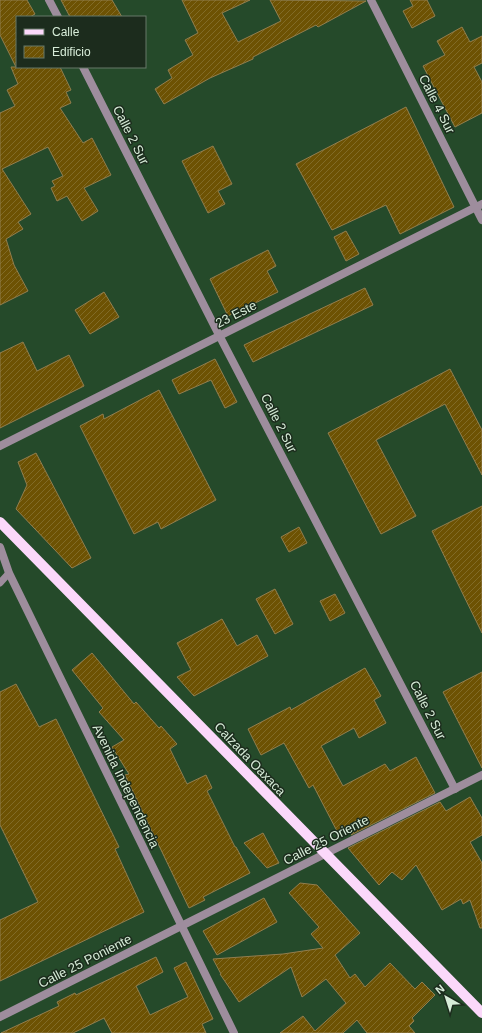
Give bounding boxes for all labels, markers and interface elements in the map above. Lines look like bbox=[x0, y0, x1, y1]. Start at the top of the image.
legend bbox=[16, 16, 146, 68]
text: Calle bbox=[52, 25, 80, 39]
text: Edificio bbox=[52, 45, 91, 59]
street label: Calle 4 Sur bbox=[416, 72, 459, 137]
street label: Calle 2 Sur bbox=[110, 103, 153, 168]
street label: 23 Este bbox=[213, 297, 259, 331]
street label: Calle 2 Sur bbox=[258, 391, 301, 456]
street label: Calle 2 Sur bbox=[407, 678, 450, 743]
street label: Calzada Oaxaca bbox=[211, 719, 289, 799]
street label: Avenida Independencia bbox=[90, 722, 163, 851]
street label: Calle 25 Oriente bbox=[281, 812, 371, 868]
street label: Calle 25 Poniente bbox=[36, 931, 134, 991]
north arrow bbox=[426, 977, 466, 1017]
text: N bbox=[433, 982, 447, 996]

